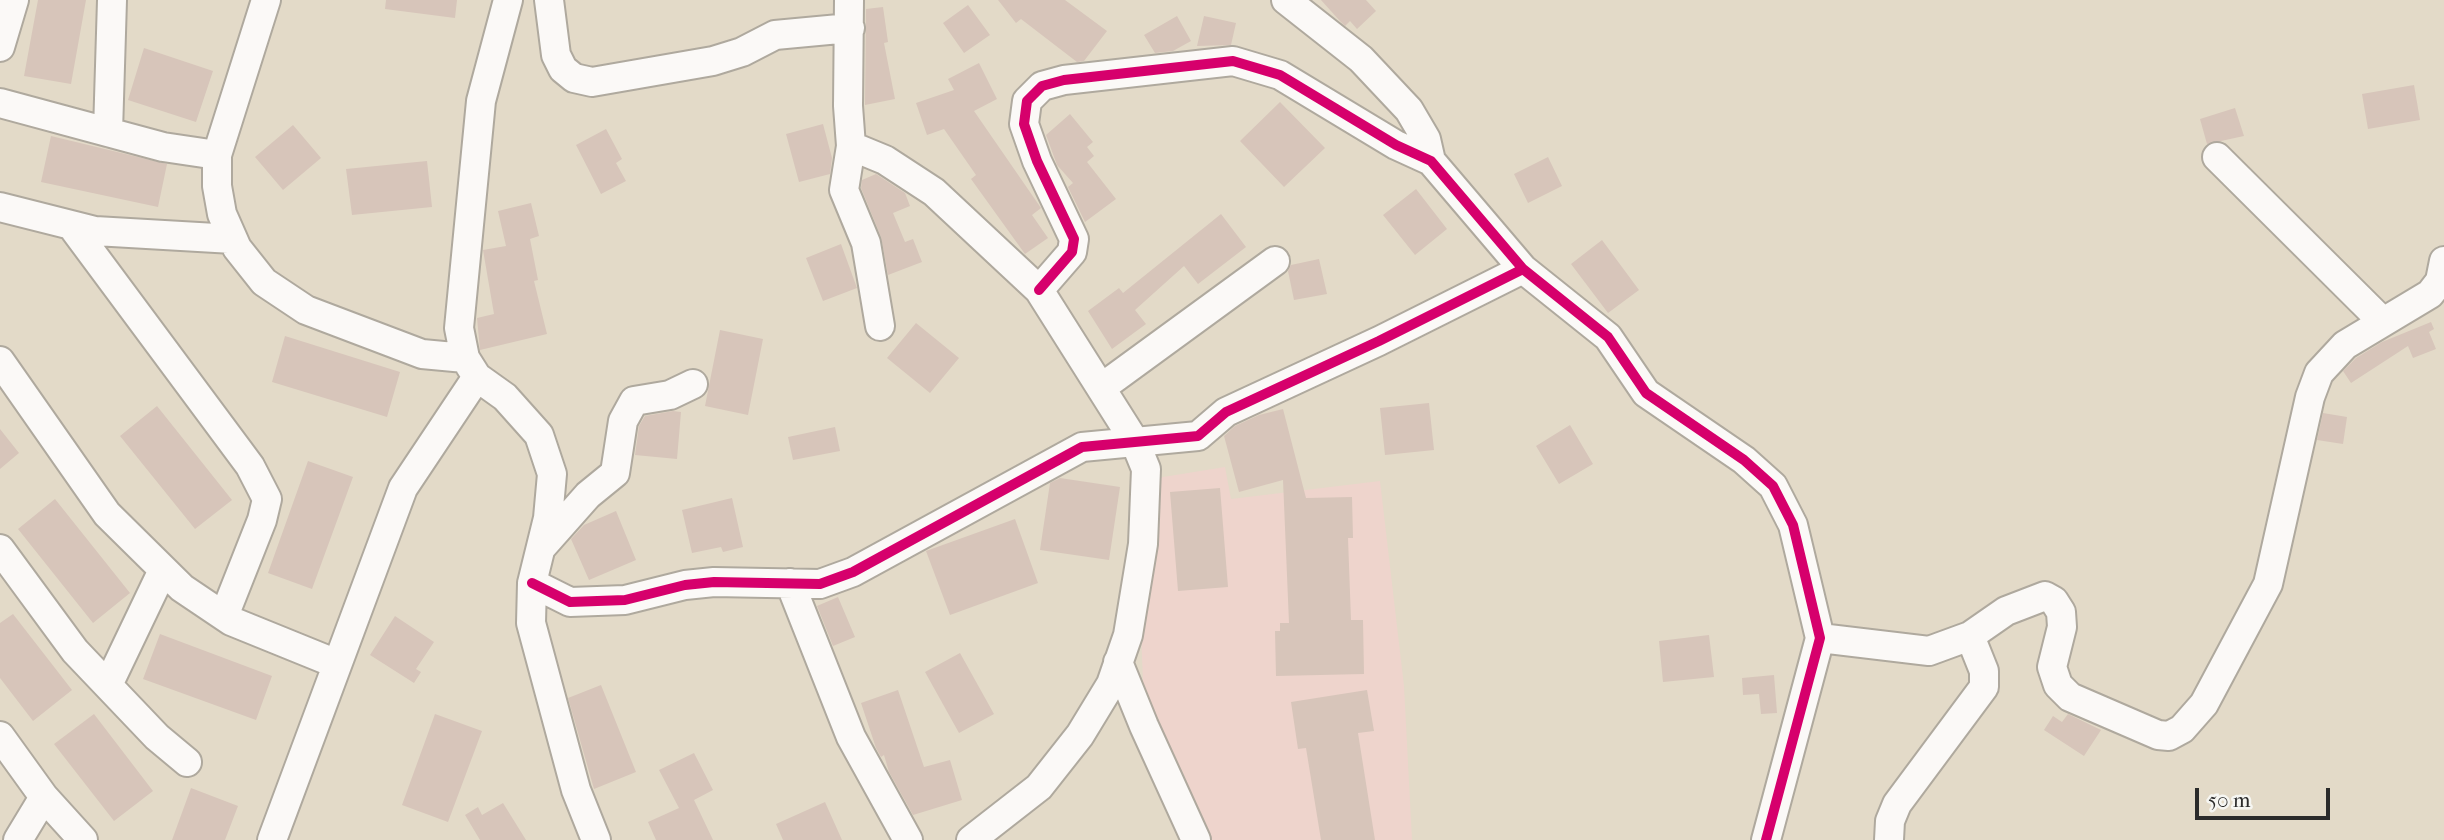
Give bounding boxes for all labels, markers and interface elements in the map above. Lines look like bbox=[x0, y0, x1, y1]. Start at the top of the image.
scale bar bbox=[2199, 774, 2334, 818]
text: 50 m bbox=[2208, 788, 2251, 812]

